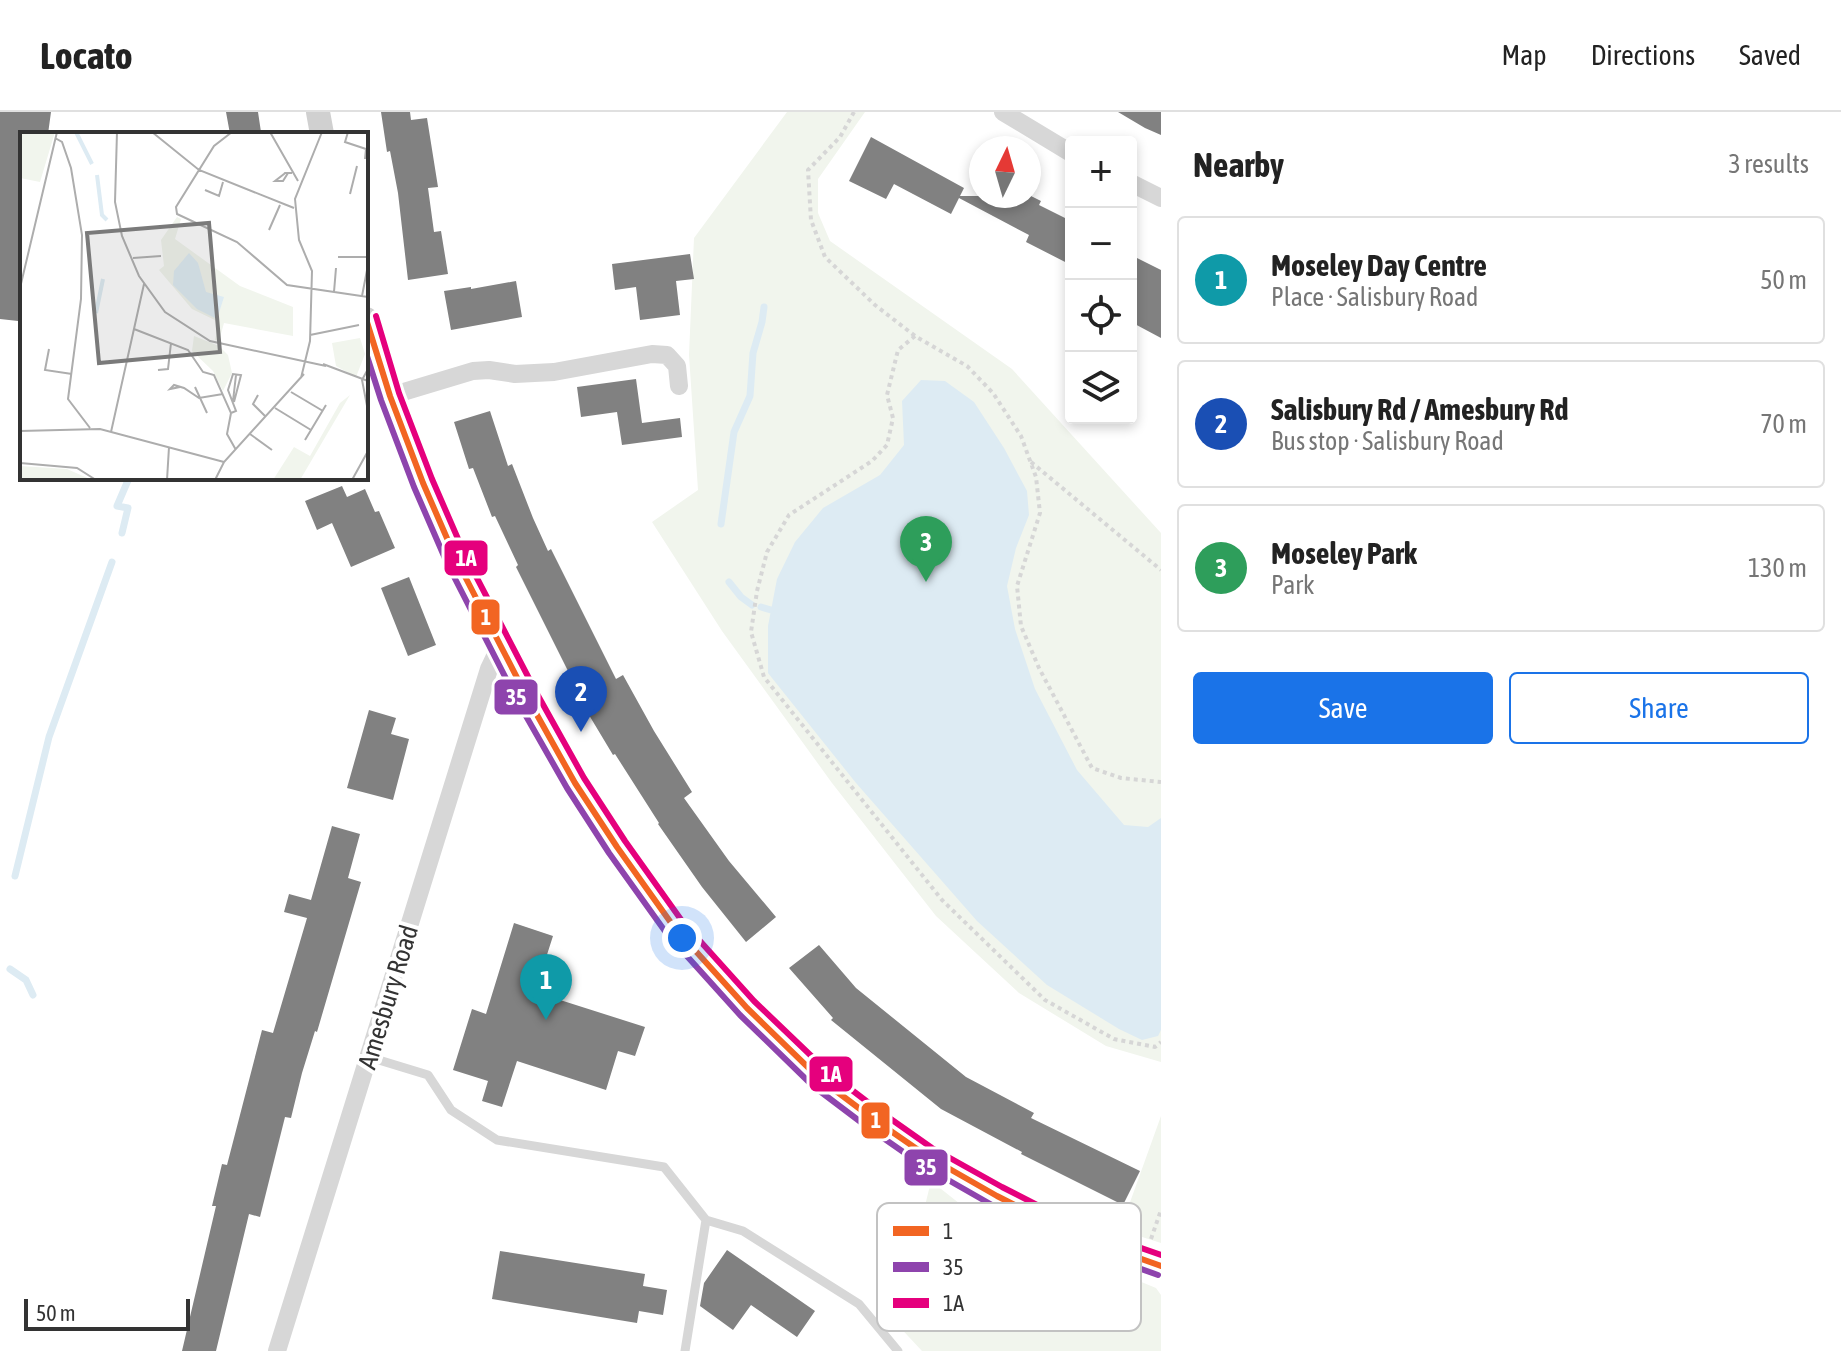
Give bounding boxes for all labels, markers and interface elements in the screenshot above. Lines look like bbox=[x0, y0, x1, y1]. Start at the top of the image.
text: Locato bbox=[40, 34, 133, 77]
text: Map bbox=[1502, 39, 1547, 71]
text: Directions bbox=[1591, 39, 1695, 71]
text: Saved bbox=[1739, 39, 1801, 71]
inset map bbox=[20, 132, 368, 480]
north arrow bbox=[969, 136, 1041, 208]
map controls bbox=[1065, 136, 1137, 424]
button: + bbox=[1065, 136, 1137, 208]
text: Nearby bbox=[1193, 145, 1284, 184]
text: 3 results bbox=[1728, 149, 1809, 179]
button: − bbox=[1065, 208, 1137, 280]
text: Moseley Day Centre bbox=[1271, 248, 1487, 282]
text: 1 bbox=[1215, 265, 1227, 295]
text: 50 m bbox=[1760, 265, 1807, 295]
button: locate bbox=[1065, 280, 1137, 352]
text: Place · Salisbury Road bbox=[1271, 282, 1478, 312]
button: layers bbox=[1065, 352, 1137, 424]
text: Salisbury Rd / Amesbury Rd bbox=[1271, 392, 1568, 426]
text: 2 bbox=[1215, 409, 1227, 439]
text: 70 m bbox=[1760, 409, 1807, 439]
text: Bus stop · Salisbury Road bbox=[1271, 426, 1504, 456]
pin: 3 bbox=[900, 516, 952, 582]
text: Moseley Park bbox=[1271, 536, 1417, 570]
line badge: 1A bbox=[443, 539, 489, 577]
text: 1A bbox=[455, 545, 477, 571]
text: 3 bbox=[1215, 553, 1227, 583]
text: 130 m bbox=[1748, 553, 1807, 583]
text: Park bbox=[1271, 570, 1314, 600]
line badge: 1 bbox=[470, 598, 501, 636]
text: 1 bbox=[481, 604, 491, 630]
pin: 2 bbox=[555, 666, 607, 732]
button: Save bbox=[1193, 672, 1493, 744]
button: Share bbox=[1509, 672, 1809, 744]
line badge: 35 bbox=[493, 678, 539, 716]
text: 35 bbox=[506, 684, 526, 710]
your location bbox=[662, 918, 702, 958]
street label: Amesbury Road bbox=[352, 921, 424, 1073]
pin: 1 bbox=[520, 954, 572, 1020]
line badge: 1A bbox=[808, 1055, 854, 1093]
text: 1A bbox=[820, 1061, 842, 1087]
line badge: 1 bbox=[860, 1101, 891, 1140]
text: 1 bbox=[871, 1107, 881, 1133]
line badge: 35 bbox=[903, 1148, 949, 1187]
text: 35 bbox=[916, 1154, 936, 1180]
legend bbox=[877, 1203, 1141, 1331]
text: 1 bbox=[943, 1218, 953, 1244]
text: 35 bbox=[943, 1254, 964, 1280]
text: 1A bbox=[943, 1290, 964, 1316]
scale bar bbox=[24, 1295, 190, 1331]
text: 50 m bbox=[36, 1300, 76, 1326]

